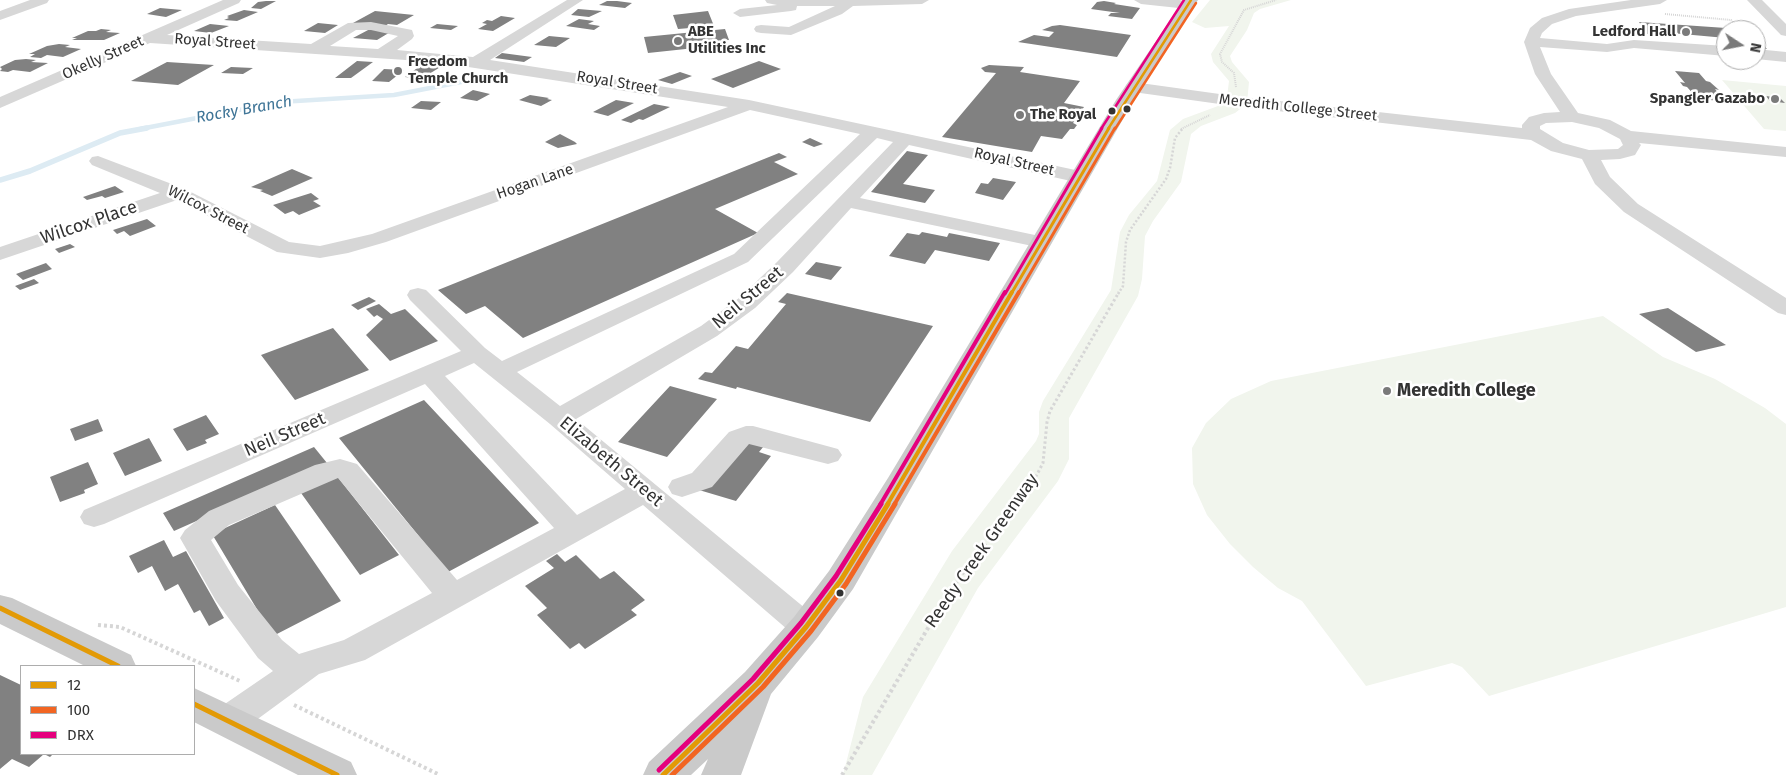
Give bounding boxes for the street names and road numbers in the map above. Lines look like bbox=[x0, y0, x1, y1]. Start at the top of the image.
street label: Royal Street bbox=[174, 30, 256, 54]
street label: Okelly Street bbox=[60, 32, 146, 84]
street label: Royal Street bbox=[575, 68, 659, 98]
street label: Meredith College Street bbox=[1218, 91, 1378, 125]
street label: Royal Street bbox=[972, 144, 1056, 180]
street label: Hogan Lane bbox=[494, 160, 576, 204]
street label: Wilcox Street bbox=[165, 182, 251, 238]
street label: Wilcox Place bbox=[38, 196, 140, 250]
street label: Neil Street bbox=[708, 262, 788, 334]
street label: Neil Street bbox=[241, 408, 329, 462]
street label: Elizabeth Street bbox=[555, 412, 667, 512]
street label: Reedy Creek Greenway bbox=[921, 470, 1043, 632]

